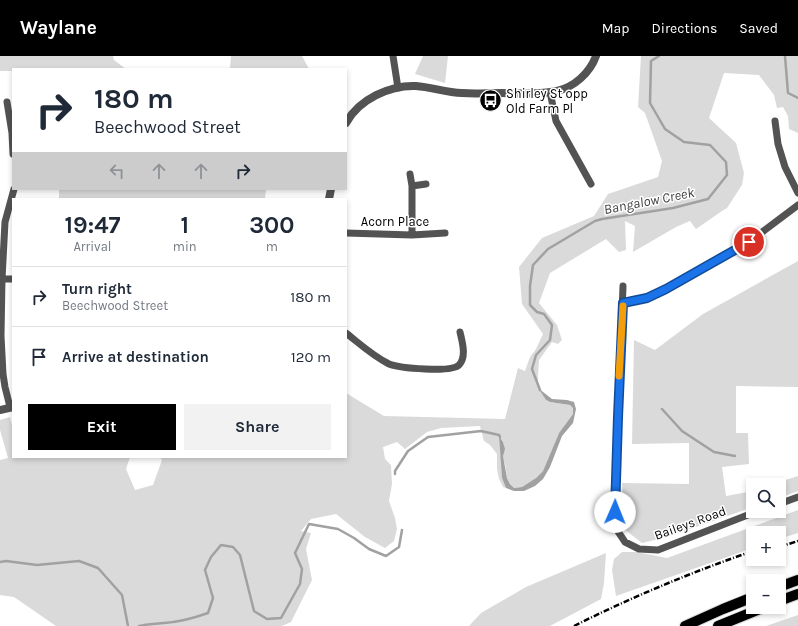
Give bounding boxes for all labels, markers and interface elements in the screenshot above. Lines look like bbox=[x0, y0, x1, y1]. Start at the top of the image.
text: Waylane bbox=[20, 17, 97, 39]
text: Map bbox=[602, 20, 630, 37]
text: Directions bbox=[652, 20, 717, 37]
text: Saved bbox=[739, 20, 778, 37]
text: 180 m bbox=[94, 82, 173, 115]
icon: right bbox=[28, 84, 80, 136]
place label: Shirley St opp Old Farm Pl bbox=[506, 86, 588, 116]
bus stop icon: Shirley St opp Old Farm Pl bbox=[478, 87, 504, 113]
text: Beechwood Street bbox=[94, 116, 241, 138]
icon: left bbox=[106, 160, 128, 182]
icon: ahead bbox=[148, 160, 170, 182]
icon: ahead bbox=[190, 160, 212, 182]
icon: right bbox=[232, 160, 254, 182]
water label: Bangalow Creek bbox=[602, 184, 697, 218]
text: 19:47 bbox=[64, 211, 120, 239]
text: 1 bbox=[180, 211, 189, 239]
text: 300 bbox=[249, 211, 294, 239]
street label: Acorn Place bbox=[361, 214, 429, 229]
pin bbox=[732, 225, 766, 259]
icon: arrive bbox=[738, 231, 760, 253]
text: Arrival bbox=[73, 239, 111, 254]
text: min bbox=[173, 239, 197, 254]
text: m bbox=[266, 239, 278, 254]
text: Turn right bbox=[62, 280, 132, 298]
icon: right bbox=[28, 286, 50, 308]
text: 180 m bbox=[290, 288, 331, 306]
text: Beechwood Street bbox=[62, 298, 168, 313]
icon: arrive bbox=[28, 346, 50, 368]
text: Arrive at destination bbox=[62, 348, 209, 366]
text: 120 m bbox=[291, 348, 331, 366]
button: Exit bbox=[28, 404, 176, 450]
button: Share bbox=[184, 404, 331, 450]
map controls bbox=[746, 478, 786, 614]
button: search bbox=[746, 478, 786, 518]
position arrow bbox=[594, 491, 636, 533]
street label: Baileys Road bbox=[652, 503, 728, 543]
button: + bbox=[746, 526, 786, 566]
button: − bbox=[746, 574, 786, 614]

